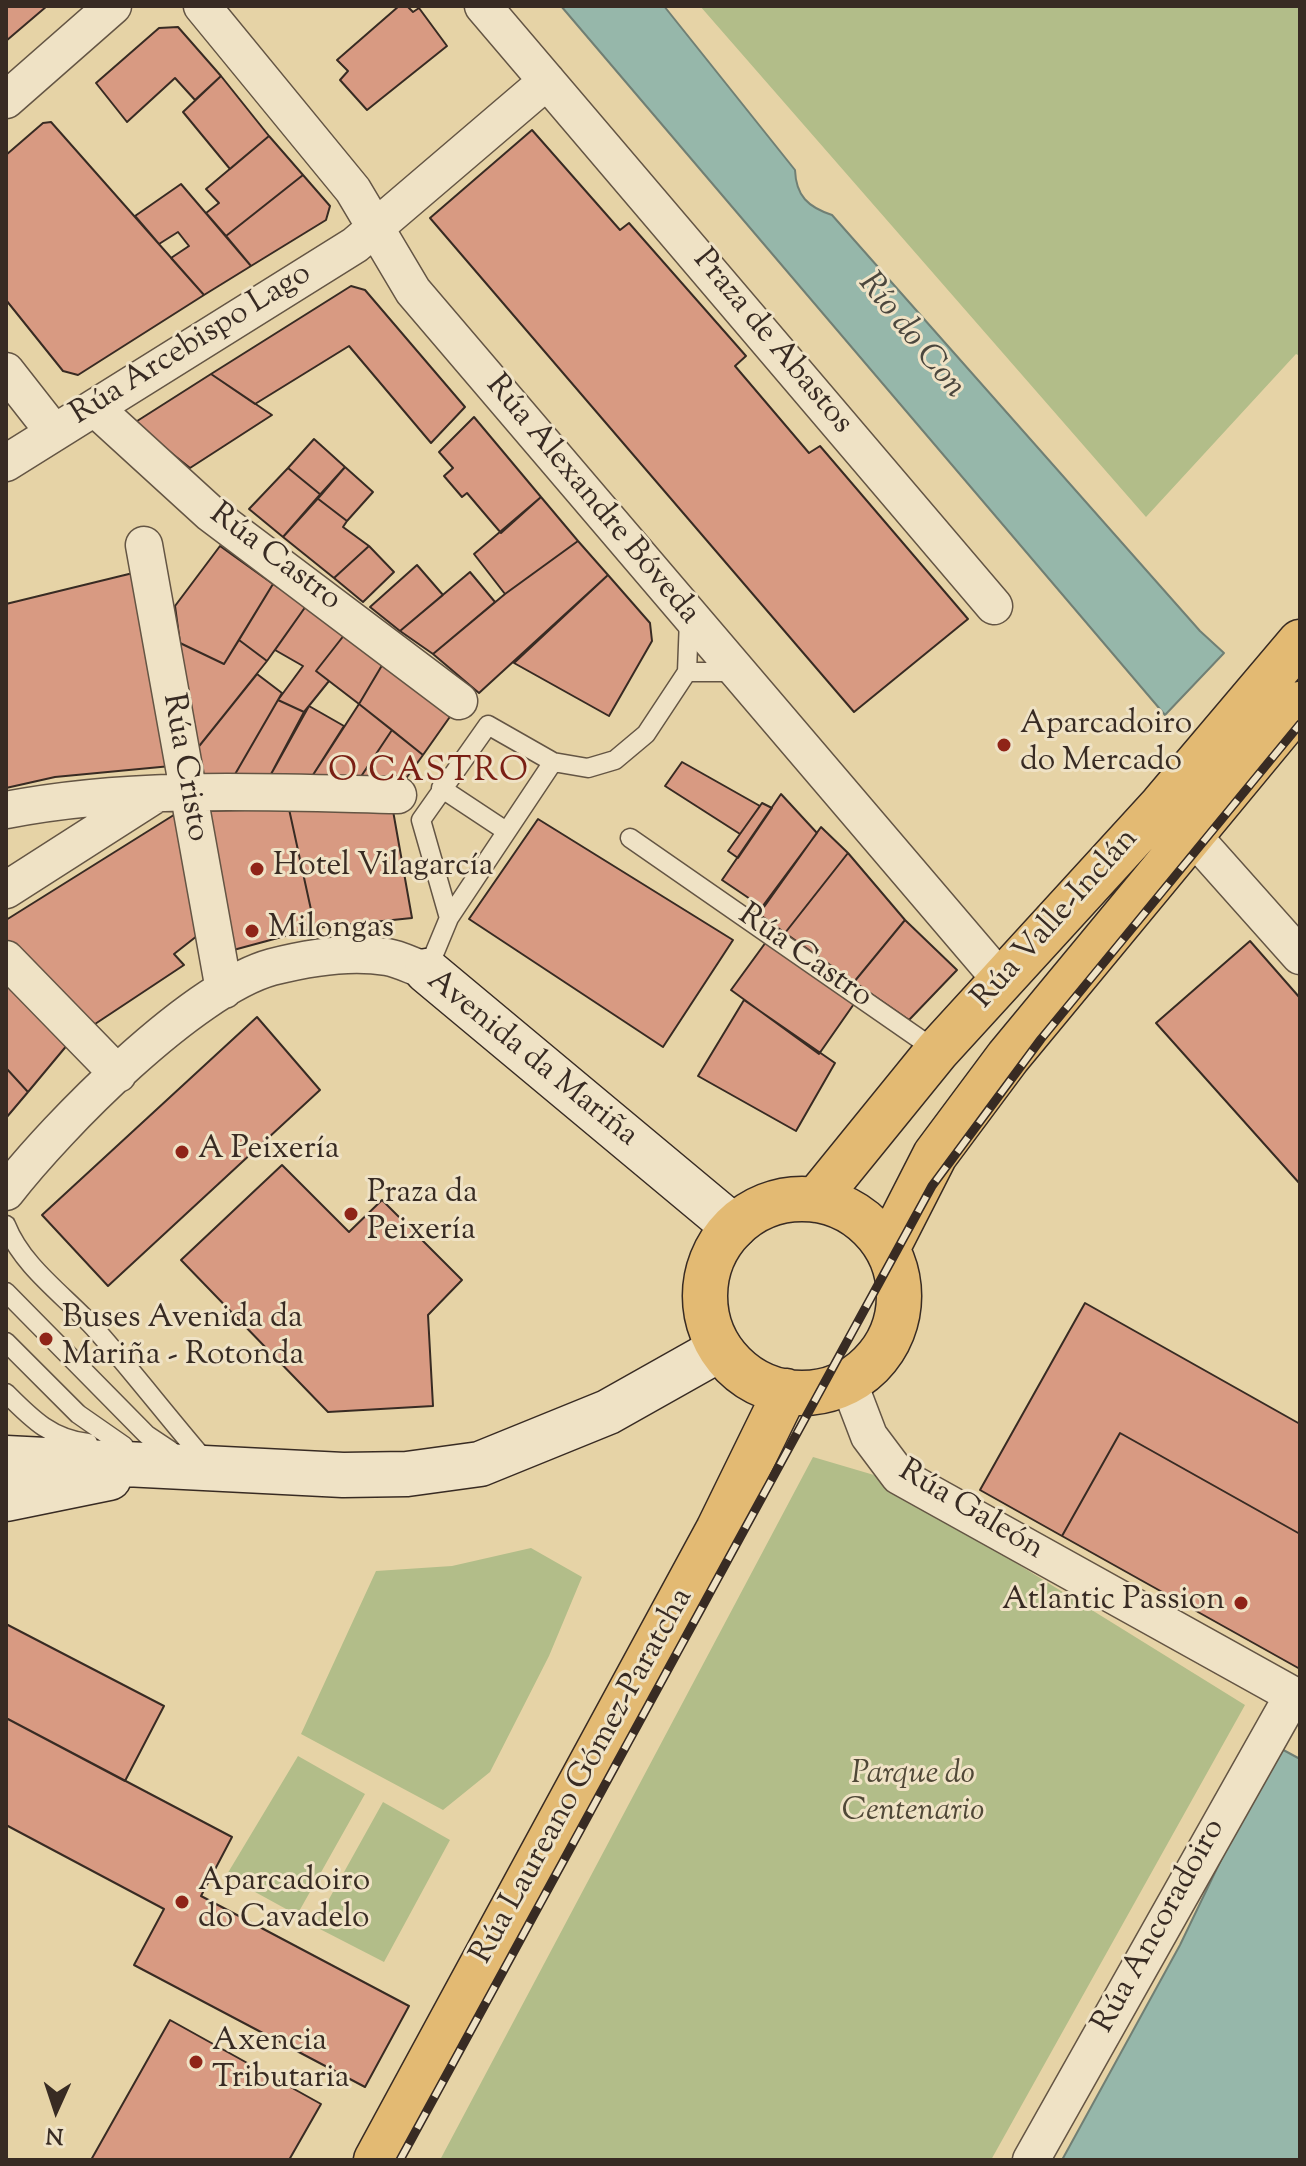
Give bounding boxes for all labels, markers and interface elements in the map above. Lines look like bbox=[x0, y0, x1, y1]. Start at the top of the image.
street label: Praza de Abastos bbox=[683, 243, 859, 443]
street label: Rúa Arcebispo Lago bbox=[65, 257, 319, 435]
water label: Río do Con bbox=[847, 266, 973, 408]
street label: Rúa Alexandre Bóveda bbox=[475, 368, 707, 634]
street label: Rúa Castro bbox=[200, 497, 348, 621]
street label: Rúa Cristo bbox=[151, 691, 215, 845]
place label: Aparcadoiro do Mercado bbox=[1020, 708, 1192, 783]
marker: Aparcadoiro do Mercado bbox=[995, 736, 1013, 754]
district label: O CASTRO bbox=[328, 754, 530, 794]
street label: Rúa Valle-Inclán bbox=[966, 822, 1148, 1018]
place label: Hotel Vilagarcía bbox=[273, 850, 494, 888]
marker: Hotel Vilagarcía bbox=[248, 860, 266, 878]
street label: Rúa Castro bbox=[729, 898, 879, 1018]
place label: Milongas bbox=[268, 912, 394, 950]
marker: Milongas bbox=[243, 922, 261, 940]
street label: Avenida da Mariña bbox=[418, 963, 644, 1157]
place label: A Peixería bbox=[198, 1133, 339, 1171]
marker: A Peixería bbox=[173, 1143, 191, 1161]
place label: Praza da Peixería bbox=[367, 1177, 478, 1252]
marker: Praza da Peixería bbox=[342, 1205, 360, 1223]
place label: Buses Avenida da Mariña - Rotonda bbox=[62, 1302, 304, 1377]
marker: Buses Avenida da Mariña - Rotonda bbox=[37, 1330, 55, 1348]
street label: Rúa Galeón bbox=[890, 1454, 1050, 1570]
street label: Rúa Laureano Gómez-Paratcha bbox=[465, 1582, 703, 1972]
place label: Atlantic Passion bbox=[1002, 1584, 1225, 1622]
marker: Atlantic Passion bbox=[1232, 1594, 1250, 1612]
park label: Parque do Centenario bbox=[842, 1758, 984, 1833]
street label: Rúa Ancoradoiro bbox=[1086, 1813, 1236, 2041]
place label: Aparcadoiro do Cavadelo bbox=[198, 1865, 370, 1940]
marker: Aparcadoiro do Cavadelo bbox=[173, 1893, 191, 1911]
place label: Axencia Tributaria bbox=[212, 2025, 349, 2100]
marker: Axencia Tributaria bbox=[187, 2053, 205, 2071]
north arrow bbox=[16, 2070, 96, 2150]
text: N bbox=[45, 2118, 64, 2150]

